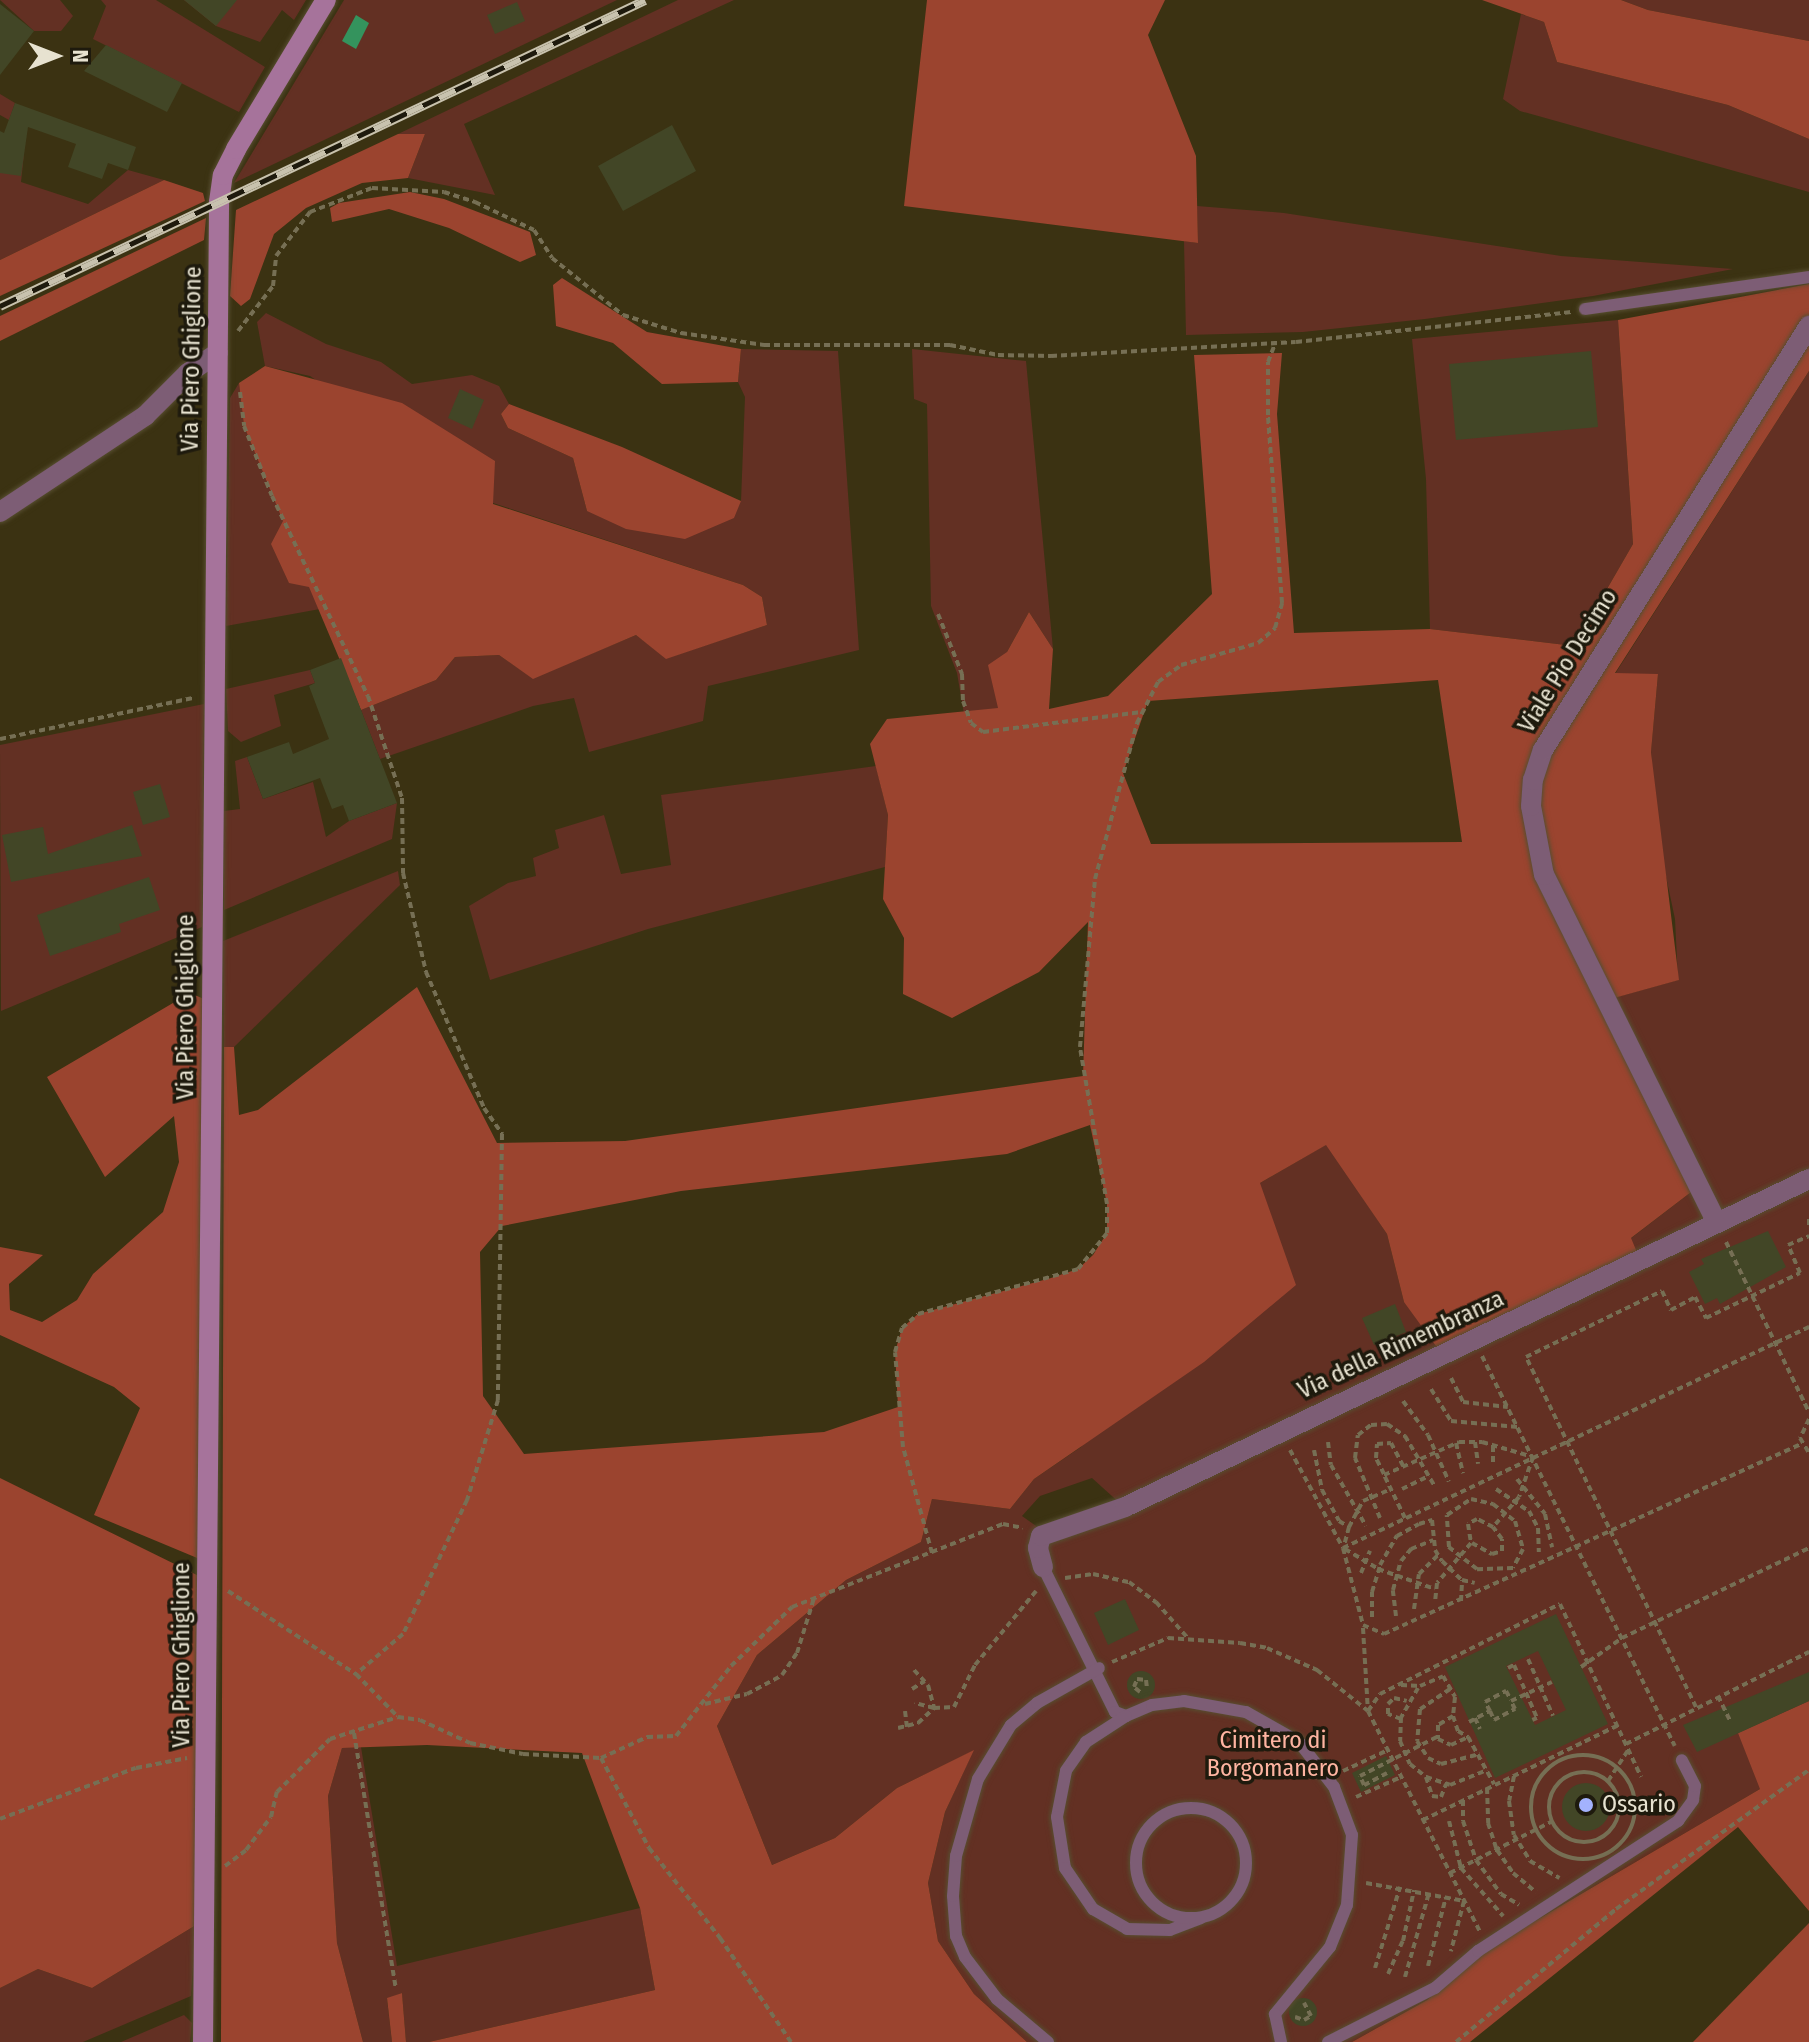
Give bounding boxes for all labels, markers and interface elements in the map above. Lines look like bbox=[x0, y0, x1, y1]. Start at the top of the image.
north arrow bbox=[16, 16, 96, 96]
text: N bbox=[67, 49, 94, 63]
street label: Via Piero Ghiglione bbox=[176, 266, 208, 452]
street label: Viale Pio Decimo bbox=[1512, 584, 1624, 738]
street label: Via Piero Ghiglione bbox=[172, 914, 200, 1100]
street label: Via della Rimembranza bbox=[1293, 1285, 1509, 1405]
street label: Via Piero Ghiglione bbox=[168, 1562, 196, 1748]
park label: Cimitero di Borgomanero bbox=[1207, 1727, 1339, 1783]
place label: Ossario bbox=[1602, 1791, 1676, 1819]
marker: Ossario bbox=[1577, 1796, 1595, 1814]

